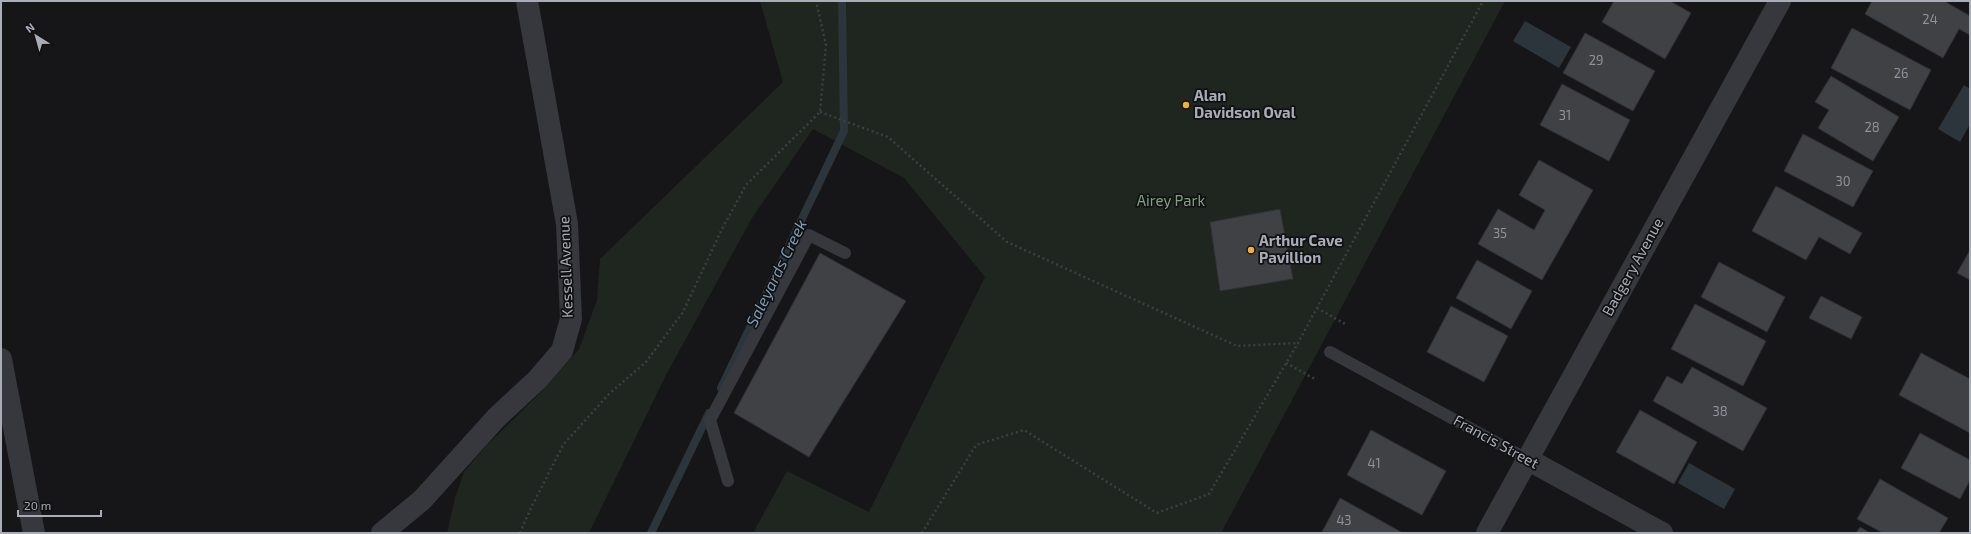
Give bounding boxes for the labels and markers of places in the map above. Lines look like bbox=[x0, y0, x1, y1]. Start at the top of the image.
place label: Alan Davidson Oval bbox=[1194, 86, 1296, 121]
marker: Alan Davidson Oval bbox=[1181, 100, 1191, 110]
place label: Arthur Cave Pavillion bbox=[1259, 231, 1343, 266]
marker: Arthur Cave Pavillion bbox=[1246, 245, 1256, 255]

